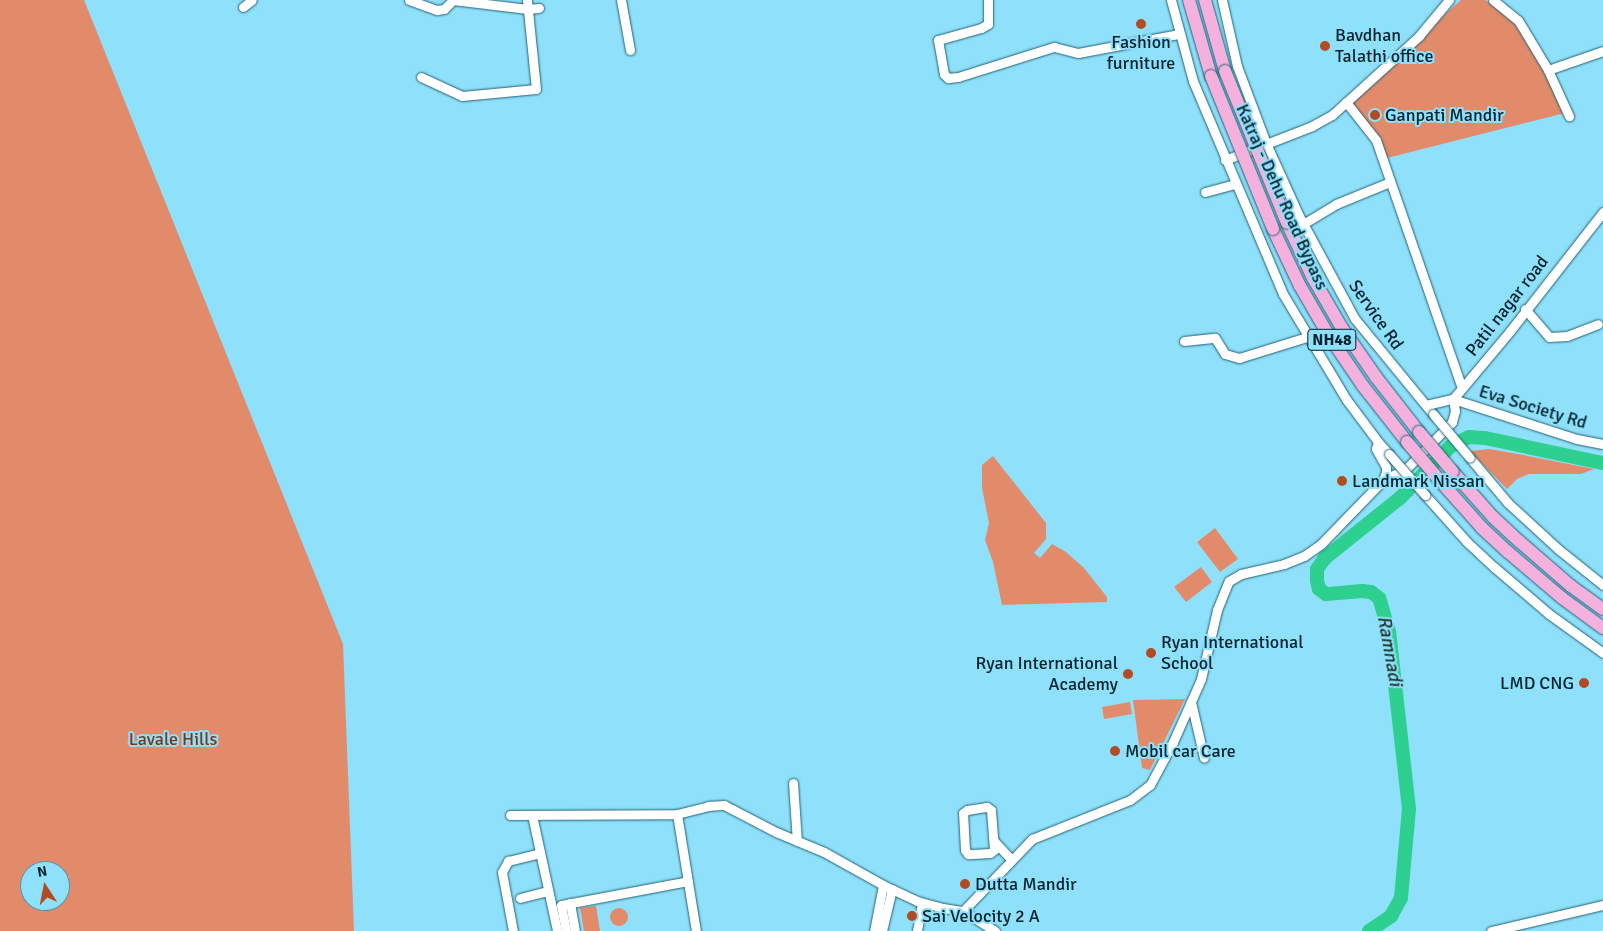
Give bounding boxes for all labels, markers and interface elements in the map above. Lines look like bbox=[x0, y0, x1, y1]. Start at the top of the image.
marker: Fashion furniture bbox=[1135, 18, 1147, 30]
place label: Bavdhan Talathi office bbox=[1335, 25, 1433, 68]
place label: Fashion furniture bbox=[1107, 32, 1175, 74]
marker: Bavdhan Talathi office bbox=[1319, 40, 1331, 52]
street label: Katraj - Dehu Road Bypass bbox=[1231, 101, 1333, 293]
place label: Ganpati Mandir bbox=[1385, 104, 1504, 126]
marker: Ganpati Mandir bbox=[1369, 109, 1381, 121]
street label: Patil nagar road bbox=[1461, 251, 1553, 361]
street label: Service Rd bbox=[1344, 276, 1408, 354]
road number: NH48 bbox=[1307, 326, 1357, 354]
street label: Eva Society Rd bbox=[1476, 380, 1590, 434]
place label: Landmark Nissan bbox=[1352, 470, 1485, 492]
marker: Landmark Nissan bbox=[1336, 475, 1348, 487]
water label: Ramnadi bbox=[1372, 614, 1406, 688]
place label: Ryan International School bbox=[1161, 632, 1303, 674]
marker: Ryan International School bbox=[1145, 647, 1157, 659]
place label: Ryan International Academy bbox=[976, 653, 1118, 696]
marker: Ryan International Academy bbox=[1122, 668, 1134, 680]
place label: LMD CNG bbox=[1500, 672, 1574, 694]
marker: LMD CNG bbox=[1578, 677, 1590, 689]
park label: Lavale Hills bbox=[129, 728, 217, 750]
place label: Mobil car Care bbox=[1125, 740, 1236, 762]
marker: Mobil car Care bbox=[1109, 745, 1121, 757]
north arrow bbox=[20, 861, 70, 911]
text: N bbox=[36, 862, 49, 881]
place label: Dutta Mandir bbox=[975, 873, 1077, 895]
marker: Dutta Mandir bbox=[959, 878, 971, 890]
place label: Sai Velocity 2 A bbox=[922, 905, 1040, 927]
marker: Sai Velocity 2 A bbox=[906, 910, 918, 922]

